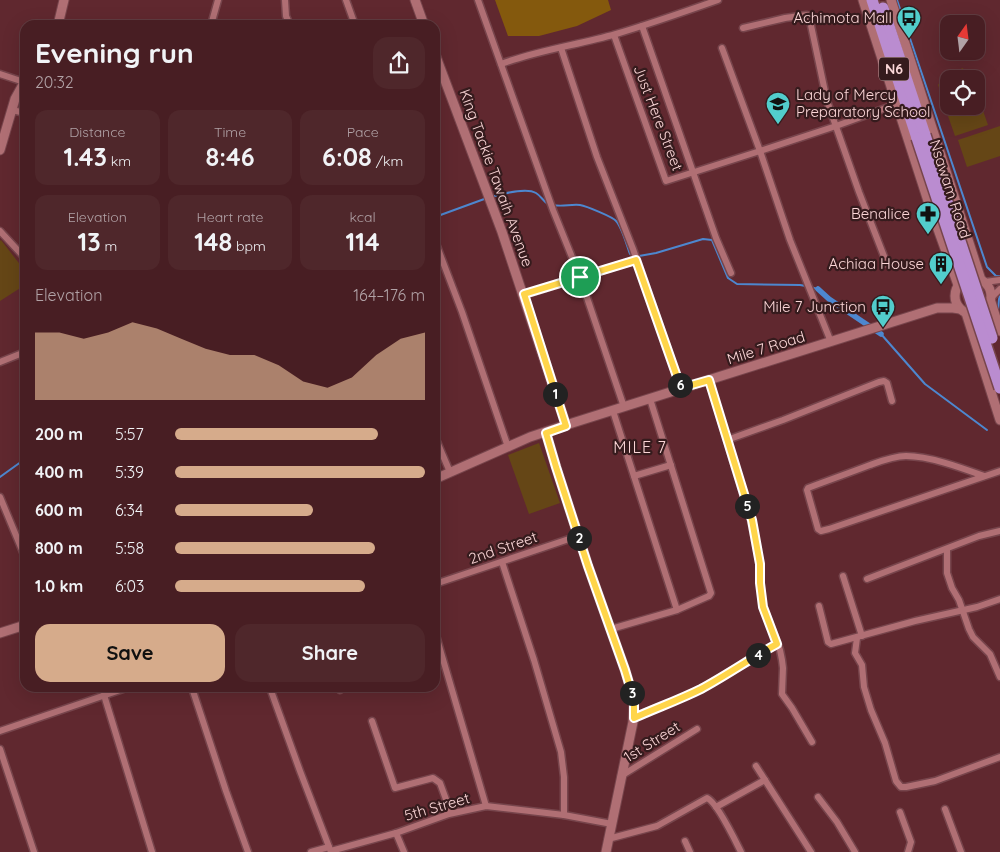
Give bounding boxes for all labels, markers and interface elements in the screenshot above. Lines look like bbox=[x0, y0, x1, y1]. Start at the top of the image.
bus stop icon: Achimota Mall bbox=[896, 5, 922, 39]
place label: Achimota Mall bbox=[793, 8, 892, 27]
north arrow bbox=[940, 15, 985, 60]
map controls bbox=[940, 15, 985, 115]
text: Evening run bbox=[35, 35, 194, 70]
button: share bbox=[373, 37, 425, 89]
road number: N6 bbox=[879, 58, 909, 80]
street label: Just Here Street bbox=[630, 62, 687, 173]
button: locate bbox=[940, 70, 985, 115]
text: 20:32 bbox=[35, 72, 74, 92]
place label: Lady of Mercy Preparatory School bbox=[796, 85, 930, 121]
street label: King Tackie Tawaih Avenue bbox=[455, 86, 538, 269]
school or university icon: Lady of Mercy Preparatory School bbox=[765, 91, 791, 125]
text: Distance bbox=[69, 123, 125, 141]
text: Time bbox=[214, 123, 246, 141]
text: Pace bbox=[347, 123, 379, 141]
street label: Nsawam Road bbox=[926, 137, 975, 241]
text: 1.43 bbox=[64, 141, 107, 172]
text: 8:46 bbox=[205, 141, 255, 172]
text: 6:08 bbox=[322, 141, 372, 172]
text: km bbox=[107, 152, 131, 170]
text: /km bbox=[372, 152, 403, 170]
pharmacy icon: Benalice bbox=[915, 201, 941, 235]
place label: Benalice bbox=[851, 204, 910, 223]
text: Elevation bbox=[68, 208, 127, 226]
text: Heart rate bbox=[197, 208, 263, 226]
text: kcal bbox=[350, 208, 376, 226]
text: 13 bbox=[77, 226, 101, 257]
text: 148 bbox=[194, 226, 232, 257]
text: 114 bbox=[346, 226, 380, 257]
text: m bbox=[101, 237, 117, 255]
text: bpm bbox=[232, 237, 266, 255]
building icon: Achiaa House bbox=[928, 251, 954, 285]
place label: Achiaa House bbox=[828, 254, 924, 273]
pin bbox=[559, 256, 601, 298]
icon: arrive bbox=[566, 263, 594, 291]
text: Elevation bbox=[35, 285, 102, 305]
text: 164–176 m bbox=[353, 285, 425, 305]
bus stop icon: Mile 7 Junction bbox=[870, 294, 896, 328]
place label: Mile 7 Junction bbox=[763, 297, 866, 316]
street label: Mile 7 Road bbox=[725, 327, 807, 368]
pin: 6 bbox=[668, 372, 692, 398]
text: 6 bbox=[677, 376, 684, 394]
pin: 1 bbox=[542, 382, 568, 406]
text: 1 bbox=[553, 385, 558, 403]
text: 200 m bbox=[35, 424, 83, 444]
text: 5:57 bbox=[115, 424, 144, 444]
district label: MILE 7 bbox=[613, 437, 667, 457]
text: 400 m bbox=[35, 462, 83, 482]
text: 5:39 bbox=[115, 462, 144, 482]
pin: 5 bbox=[734, 494, 760, 518]
text: 5 bbox=[743, 497, 752, 515]
text: 600 m bbox=[35, 500, 83, 520]
text: 6:34 bbox=[115, 500, 143, 520]
pin: 2 bbox=[566, 526, 592, 550]
street label: 2nd Street bbox=[466, 527, 540, 568]
text: 2 bbox=[576, 529, 583, 547]
text: 800 m bbox=[35, 538, 83, 558]
text: 5:58 bbox=[115, 538, 144, 558]
text: 1.0 km bbox=[35, 576, 83, 596]
text: 6:03 bbox=[115, 576, 145, 596]
button: Save bbox=[35, 624, 225, 682]
button: Share bbox=[235, 624, 425, 682]
pin: 4 bbox=[746, 642, 770, 668]
text: 4 bbox=[754, 646, 763, 664]
pin: 3 bbox=[620, 680, 644, 706]
text: 3 bbox=[629, 684, 636, 702]
street label: 1st Street bbox=[620, 717, 683, 766]
street label: 5th Street bbox=[402, 788, 472, 825]

